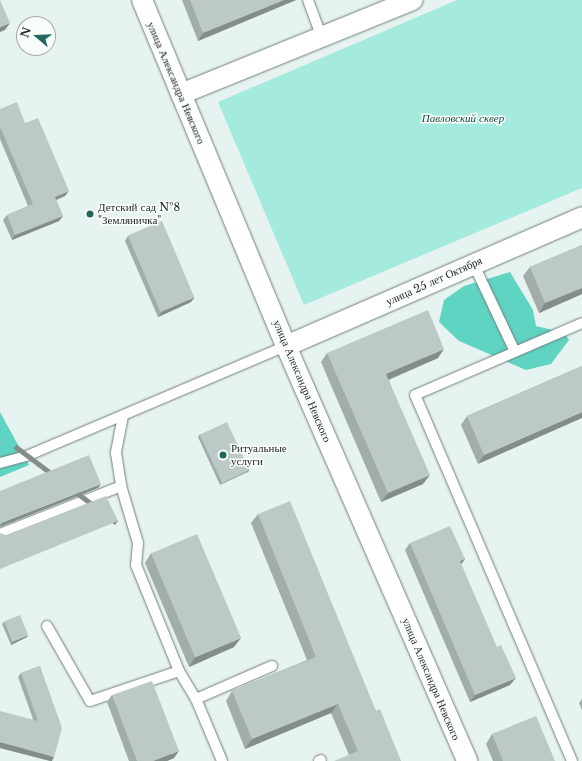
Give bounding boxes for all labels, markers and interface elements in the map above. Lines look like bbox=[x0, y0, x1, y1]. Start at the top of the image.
north arrow bbox=[16, 16, 56, 56]
street label: улица Александра Невского bbox=[144, 20, 208, 146]
text: N bbox=[17, 25, 34, 40]
park label: Павловский сквер bbox=[422, 111, 504, 125]
place label: Детский сад №8 "Земляничка" bbox=[98, 201, 180, 227]
marker: Детский сад №8 "Земляничка" bbox=[85, 209, 95, 219]
street label: улица 25 лет Октября bbox=[384, 254, 484, 308]
street label: улица Александра Невского bbox=[270, 318, 334, 444]
place label: Ритуальные услуги bbox=[231, 442, 287, 468]
marker: Ритуальные услуги bbox=[218, 450, 228, 460]
street label: улица Александра Невского bbox=[399, 616, 463, 742]

